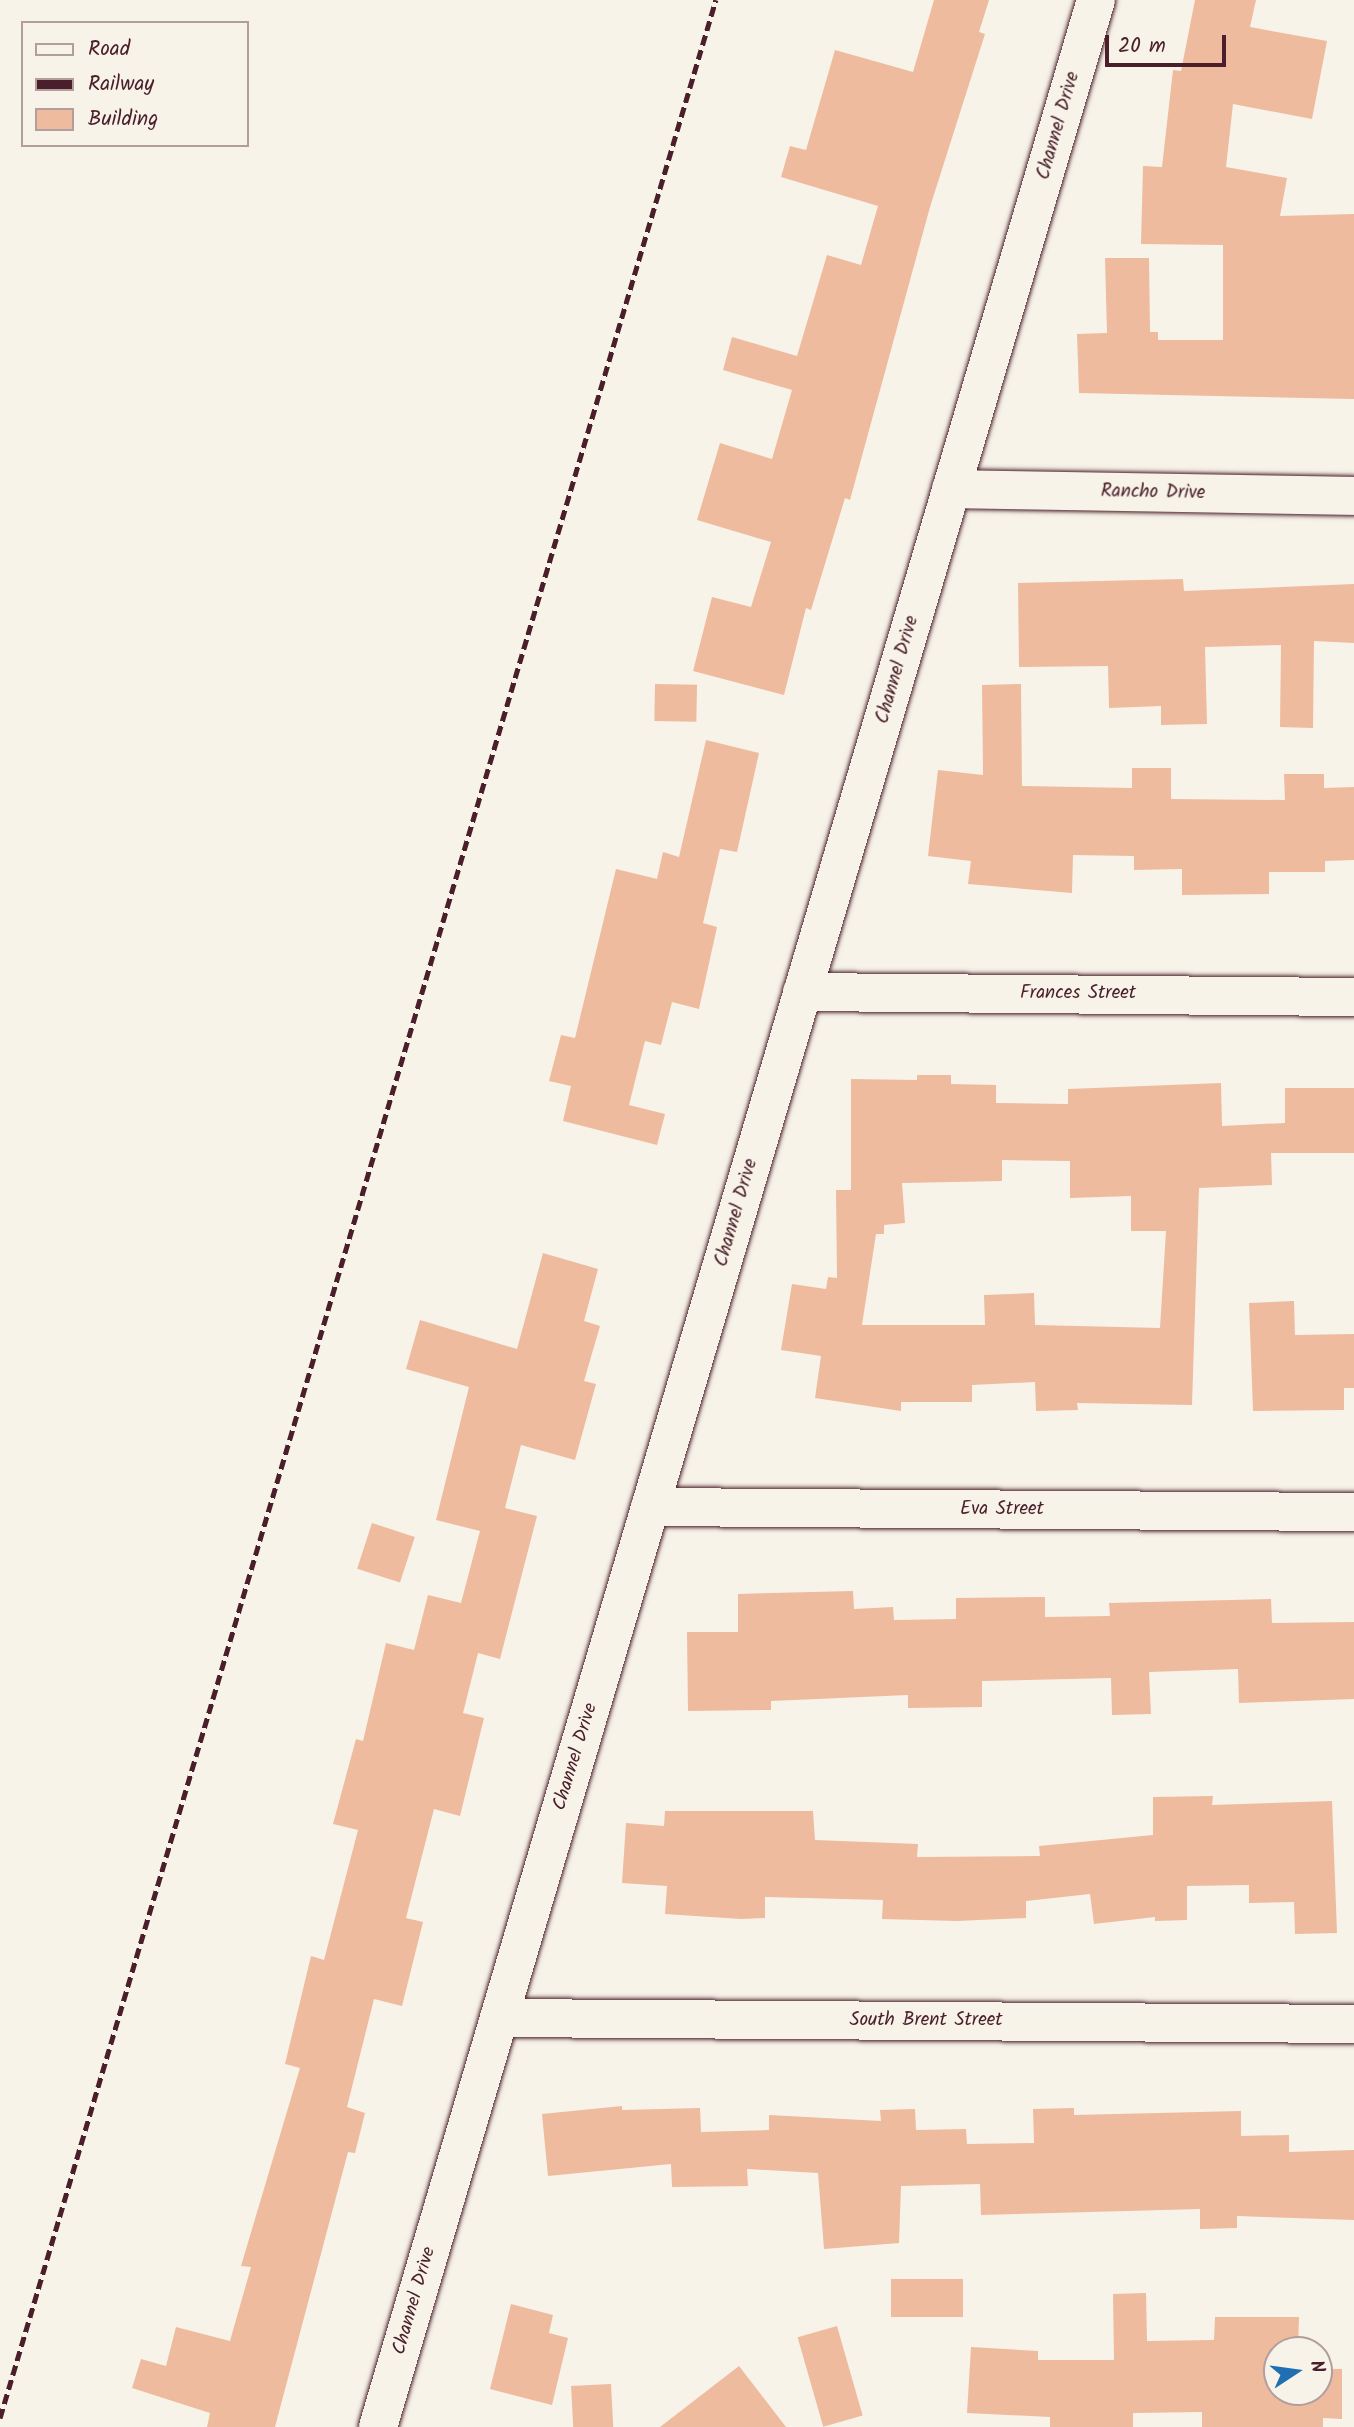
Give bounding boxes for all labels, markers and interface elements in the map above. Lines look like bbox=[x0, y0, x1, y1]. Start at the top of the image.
legend bbox=[21, 21, 248, 147]
scale bar bbox=[1109, 21, 1230, 65]
text: 20 m bbox=[1118, 30, 1166, 63]
text: Road bbox=[88, 33, 130, 66]
text: Railway bbox=[88, 68, 154, 101]
street label: Channel Drive bbox=[1033, 69, 1085, 183]
text: Building bbox=[88, 103, 158, 136]
street label: Rancho Drive bbox=[1100, 481, 1206, 505]
street label: Channel Drive bbox=[872, 613, 924, 727]
street label: Frances Street bbox=[1020, 983, 1136, 1005]
street label: Channel Drive bbox=[711, 1156, 763, 1270]
street label: Eva Street bbox=[960, 1499, 1044, 1521]
street label: Channel Drive bbox=[549, 1701, 603, 1813]
street label: South Brent Street bbox=[849, 2010, 1003, 2032]
street label: Channel Drive bbox=[389, 2244, 441, 2358]
north arrow bbox=[1263, 2336, 1333, 2406]
text: N bbox=[1301, 2358, 1332, 2376]

